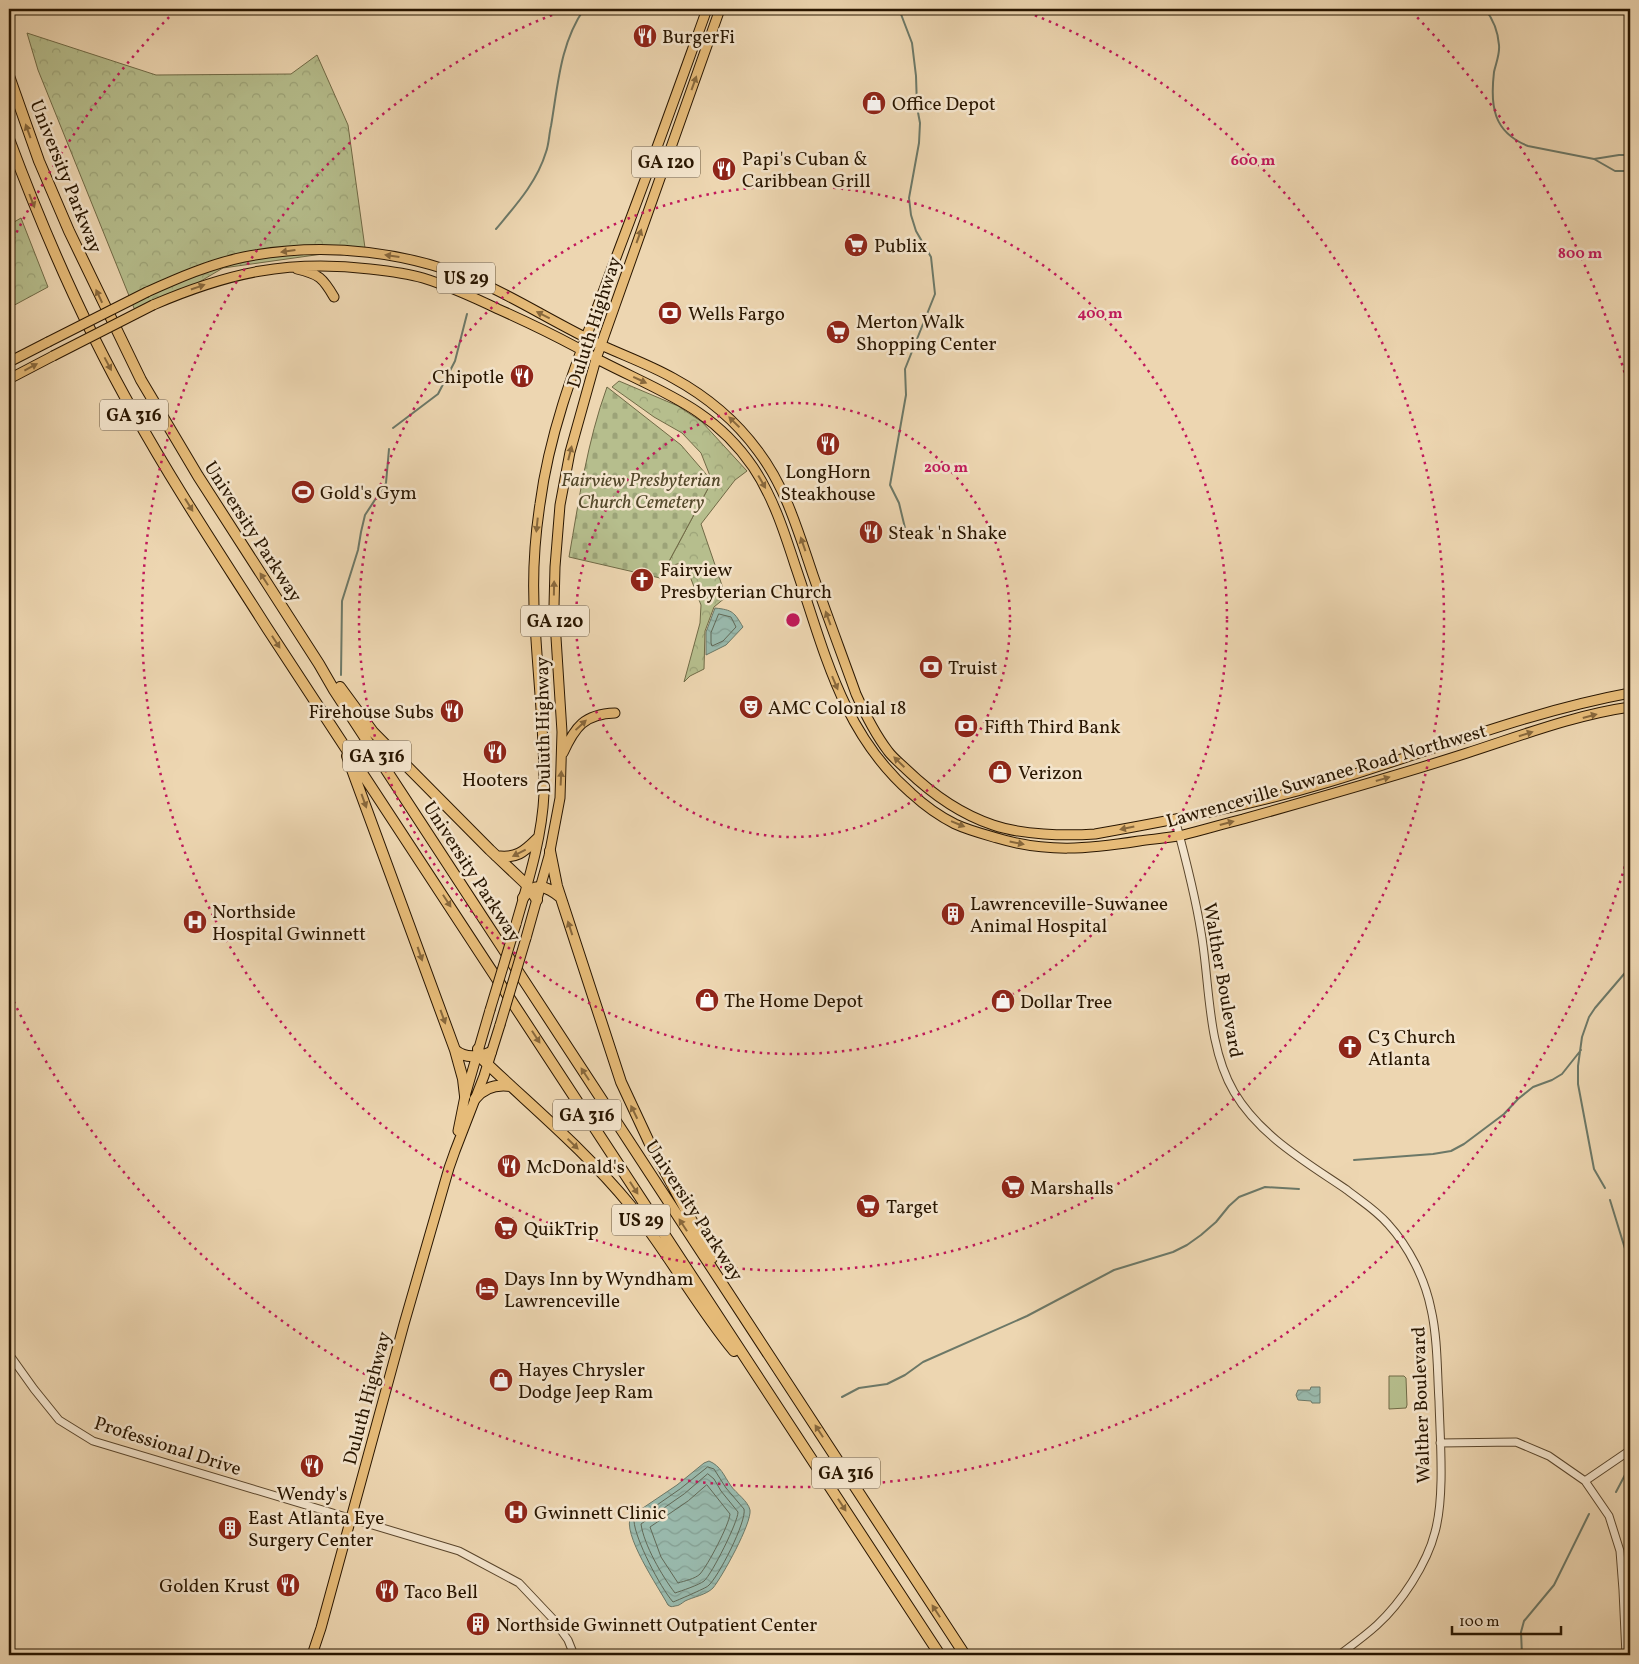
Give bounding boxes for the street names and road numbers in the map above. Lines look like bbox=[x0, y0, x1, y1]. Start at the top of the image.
street label: University Parkway bbox=[22, 96, 108, 257]
road number: GA 120 bbox=[632, 146, 700, 178]
street label: Duluth Highway bbox=[561, 253, 628, 392]
road number: US 29 bbox=[437, 262, 495, 294]
road number: GA 316 bbox=[100, 400, 168, 430]
street label: University Parkway bbox=[197, 456, 308, 608]
road number: GA 120 bbox=[521, 606, 589, 636]
street label: Duluth Highway bbox=[530, 656, 558, 794]
street label: Lawrenceville Suwanee Road Northwest bbox=[1163, 719, 1490, 835]
road number: GA 316 bbox=[343, 740, 411, 771]
street label: University Parkway bbox=[416, 796, 527, 948]
street label: Walther Boulevard bbox=[1196, 901, 1248, 1060]
road number: GA 316 bbox=[553, 1100, 621, 1130]
street label: University Parkway bbox=[638, 1135, 749, 1287]
road number: US 29 bbox=[612, 1204, 670, 1236]
street label: Walther Boulevard bbox=[1406, 1326, 1438, 1484]
street label: Duluth Highway bbox=[338, 1329, 398, 1468]
street label: Professional Drive bbox=[90, 1411, 244, 1483]
road number: GA 316 bbox=[812, 1458, 880, 1489]

